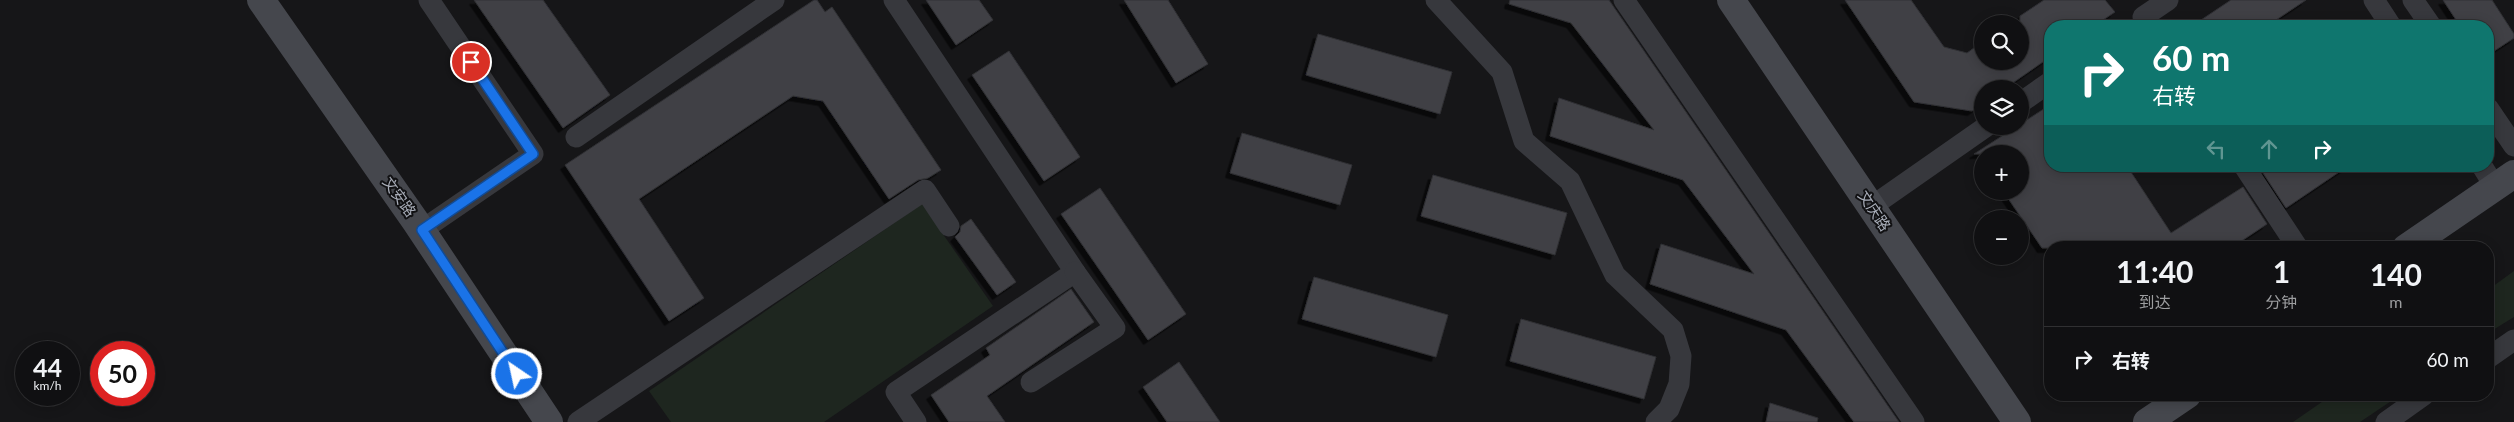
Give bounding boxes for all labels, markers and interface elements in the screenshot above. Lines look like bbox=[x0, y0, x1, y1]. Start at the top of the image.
map controls bbox=[1974, 15, 2029, 265]
button: search bbox=[1974, 15, 2029, 70]
text: 60 m bbox=[2152, 36, 2230, 78]
icon: right bbox=[2069, 40, 2134, 105]
pin bbox=[450, 41, 492, 83]
icon: arrive bbox=[457, 48, 485, 76]
button: layers bbox=[1974, 80, 2029, 135]
text: 右转 bbox=[2152, 82, 2196, 109]
icon: left bbox=[2202, 135, 2230, 163]
icon: ahead bbox=[2255, 135, 2283, 163]
icon: right bbox=[2308, 135, 2336, 163]
button: + bbox=[1974, 145, 2029, 200]
street label: 文安路 bbox=[379, 173, 420, 220]
street label: 文庆路 bbox=[1855, 187, 1895, 234]
button: − bbox=[1974, 210, 2029, 265]
text: 11:40 bbox=[2116, 253, 2193, 289]
text: 1 bbox=[2273, 253, 2290, 289]
text: 140 bbox=[2370, 256, 2422, 292]
text: 到达 bbox=[2139, 292, 2171, 311]
text: 分钟 bbox=[2266, 292, 2298, 311]
text: m bbox=[2389, 292, 2402, 311]
speed limit sign: 50 bbox=[90, 341, 155, 406]
icon: right bbox=[2069, 345, 2097, 373]
position arrow bbox=[490, 347, 542, 399]
text: 60 m bbox=[2426, 348, 2469, 371]
text: 右转 bbox=[2112, 349, 2150, 372]
text: 44 bbox=[33, 352, 62, 382]
text: km/h bbox=[33, 378, 62, 393]

